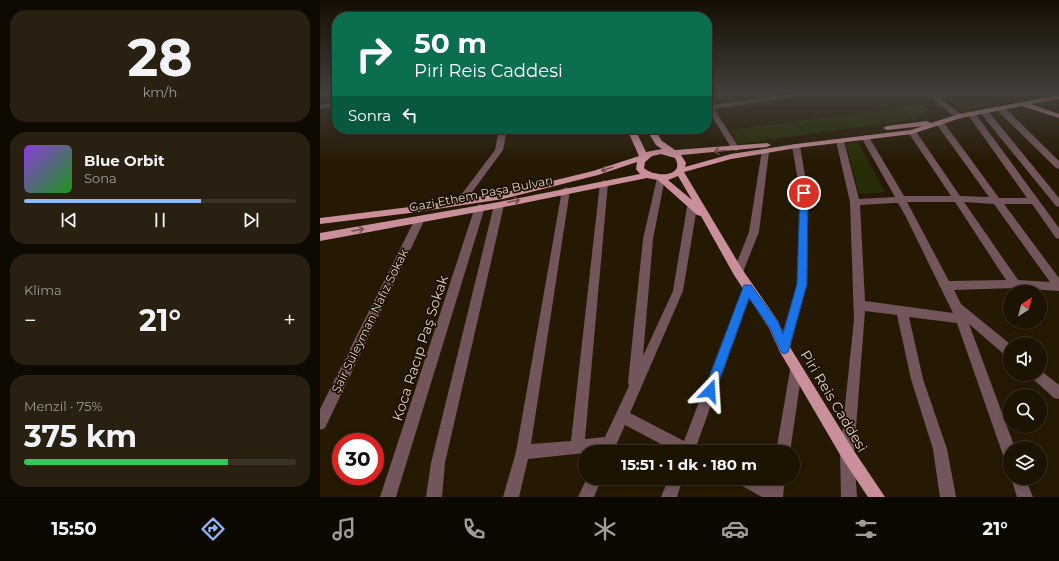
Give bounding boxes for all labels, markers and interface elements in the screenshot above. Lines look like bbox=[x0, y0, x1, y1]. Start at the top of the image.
text: 28 bbox=[127, 26, 193, 89]
text: 50 m bbox=[414, 26, 487, 60]
icon: right bbox=[348, 28, 400, 80]
text: Piri Reis Caddesi bbox=[414, 60, 563, 82]
text: km/h bbox=[143, 84, 177, 100]
icon: left bbox=[399, 104, 421, 126]
text: Sonra bbox=[348, 106, 391, 125]
one-way arrow bbox=[714, 147, 727, 154]
text: Blue Orbit bbox=[84, 151, 164, 170]
one-way arrow bbox=[601, 166, 614, 173]
text: Sona bbox=[84, 170, 117, 186]
street label: Gazi Ethem Paşa Bulvarı bbox=[408, 172, 554, 215]
pin bbox=[787, 176, 821, 210]
icon: arrive bbox=[793, 182, 815, 204]
one-way arrow bbox=[507, 197, 520, 205]
icon: previous bbox=[58, 209, 80, 231]
icon: pause bbox=[149, 209, 171, 231]
icon: next bbox=[240, 209, 262, 231]
one-way arrow bbox=[352, 226, 365, 234]
street label: Şair Süleyman Nafız Sokak bbox=[328, 245, 411, 395]
street label: Koca Racıp Paş Sokak bbox=[388, 272, 452, 423]
text: Klima bbox=[24, 282, 62, 298]
north arrow bbox=[1003, 285, 1047, 329]
map controls bbox=[1003, 285, 1047, 485]
text: 21° bbox=[139, 302, 181, 339]
text: − bbox=[24, 307, 37, 334]
text: + bbox=[283, 307, 296, 334]
button: sound bbox=[1003, 337, 1047, 381]
street label: Piri Reis Caddesi bbox=[796, 347, 872, 455]
position arrow bbox=[689, 370, 731, 412]
button: search bbox=[1003, 389, 1047, 433]
text: Menzil · 75% bbox=[24, 398, 102, 414]
text: 375 km bbox=[24, 418, 137, 455]
speed limit sign: 30 bbox=[332, 433, 384, 485]
button: layers bbox=[1003, 441, 1047, 485]
text: 15:51 · 1 dk · 180 m bbox=[621, 455, 757, 474]
icon: directions bbox=[199, 515, 227, 543]
icon: music bbox=[330, 515, 358, 543]
icon: phone bbox=[460, 515, 488, 543]
icon: climate bbox=[591, 515, 619, 543]
icon: car bbox=[721, 515, 749, 543]
icon: filters bbox=[852, 515, 880, 543]
text: 15:50 bbox=[51, 518, 97, 540]
text: 21° bbox=[983, 518, 1008, 540]

